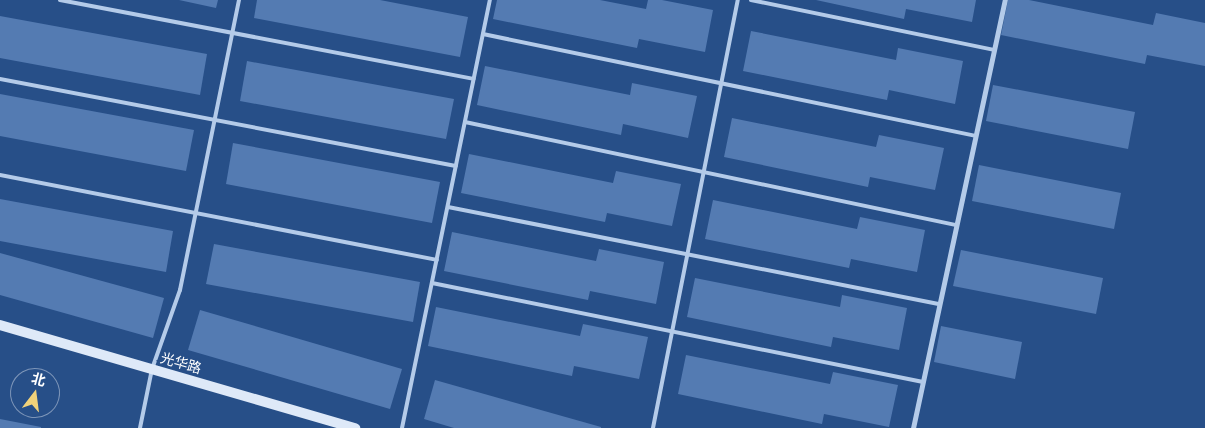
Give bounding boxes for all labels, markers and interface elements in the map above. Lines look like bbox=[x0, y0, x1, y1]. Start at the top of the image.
street label: 光华路 bbox=[158, 349, 204, 377]
north arrow bbox=[10, 368, 60, 418]
text: 北 bbox=[30, 369, 48, 389]

